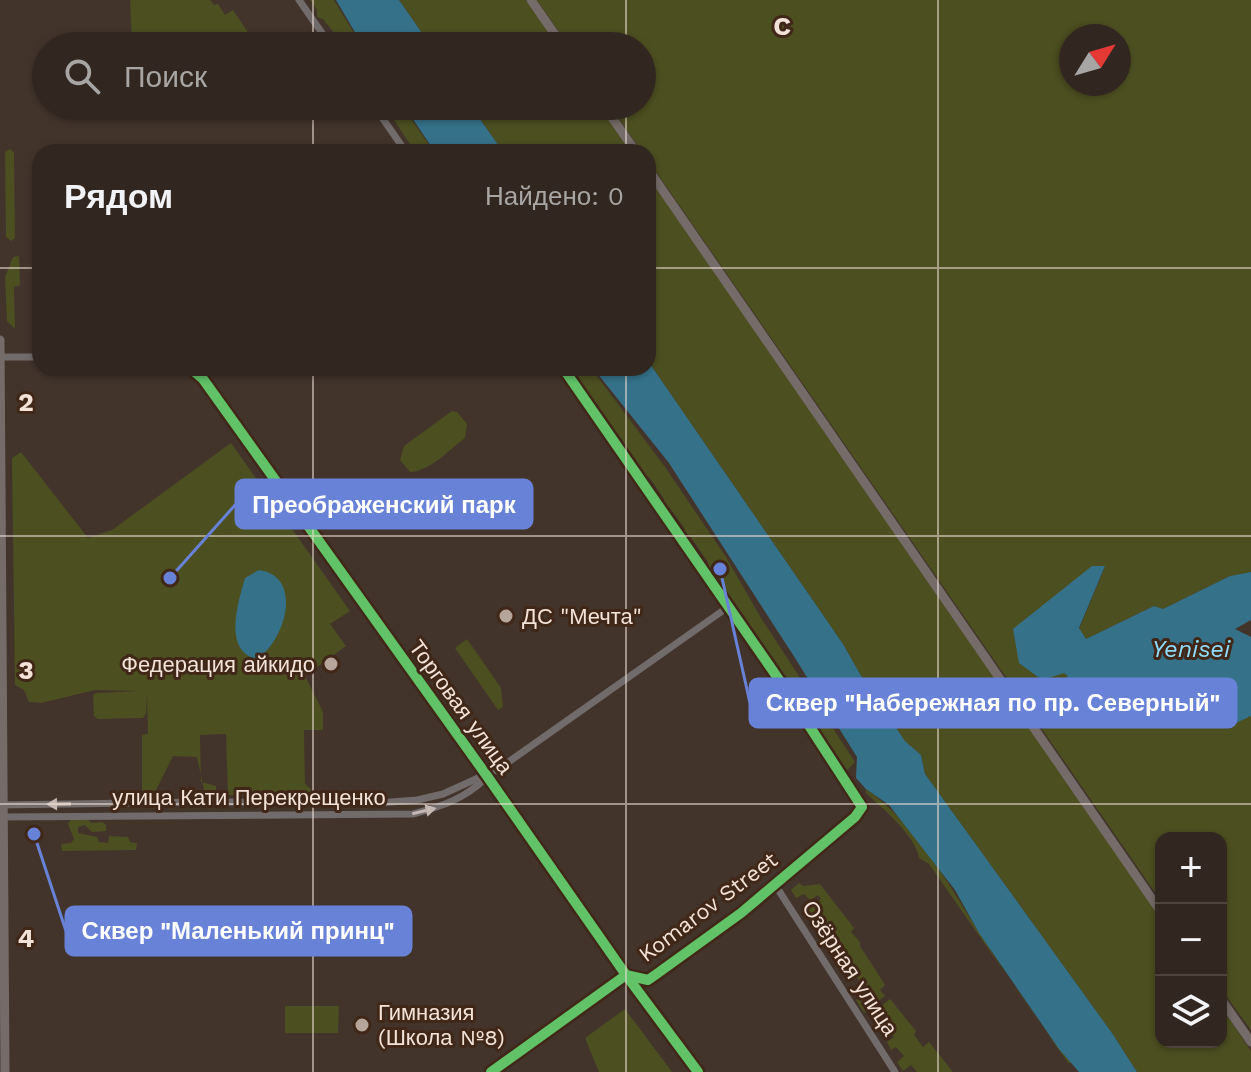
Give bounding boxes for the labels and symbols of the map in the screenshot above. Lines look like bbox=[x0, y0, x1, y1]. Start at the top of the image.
text: C bbox=[773, 11, 791, 41]
north arrow bbox=[1059, 24, 1131, 96]
text: 2 bbox=[18, 387, 34, 417]
callout: Преображенский парк bbox=[236, 480, 532, 528]
text: Преображенский парк bbox=[252, 491, 517, 519]
place label: ДС "Мечта" bbox=[522, 604, 642, 629]
marker: ДС "Мечта" bbox=[497, 607, 515, 625]
street label: Торговая улица bbox=[404, 635, 518, 779]
water label: Yenisei bbox=[1152, 635, 1231, 663]
place label: Федерация айкидо bbox=[121, 652, 315, 677]
text: 3 bbox=[18, 655, 34, 685]
marker: Федерация айкидо bbox=[322, 655, 340, 673]
callout: Сквер "Набережная по пр. Северный" bbox=[750, 679, 1236, 727]
text: Сквер "Набережная по пр. Северный" bbox=[766, 689, 1220, 717]
street label: улица Кати Перекрещенко bbox=[112, 785, 386, 810]
one-way arrow bbox=[46, 797, 71, 810]
one-way arrow bbox=[412, 804, 437, 817]
street label: Komarov Street bbox=[634, 847, 782, 967]
street label: Озёрная улица bbox=[797, 896, 903, 1041]
callout: Сквер "Маленький принц" bbox=[66, 907, 411, 955]
text: Сквер "Маленький принц" bbox=[82, 917, 394, 945]
text: 4 bbox=[18, 923, 35, 953]
place label: Гимназия (Школа №8) bbox=[378, 1000, 505, 1050]
marker: Гимназия (Школа №8) bbox=[353, 1016, 371, 1034]

